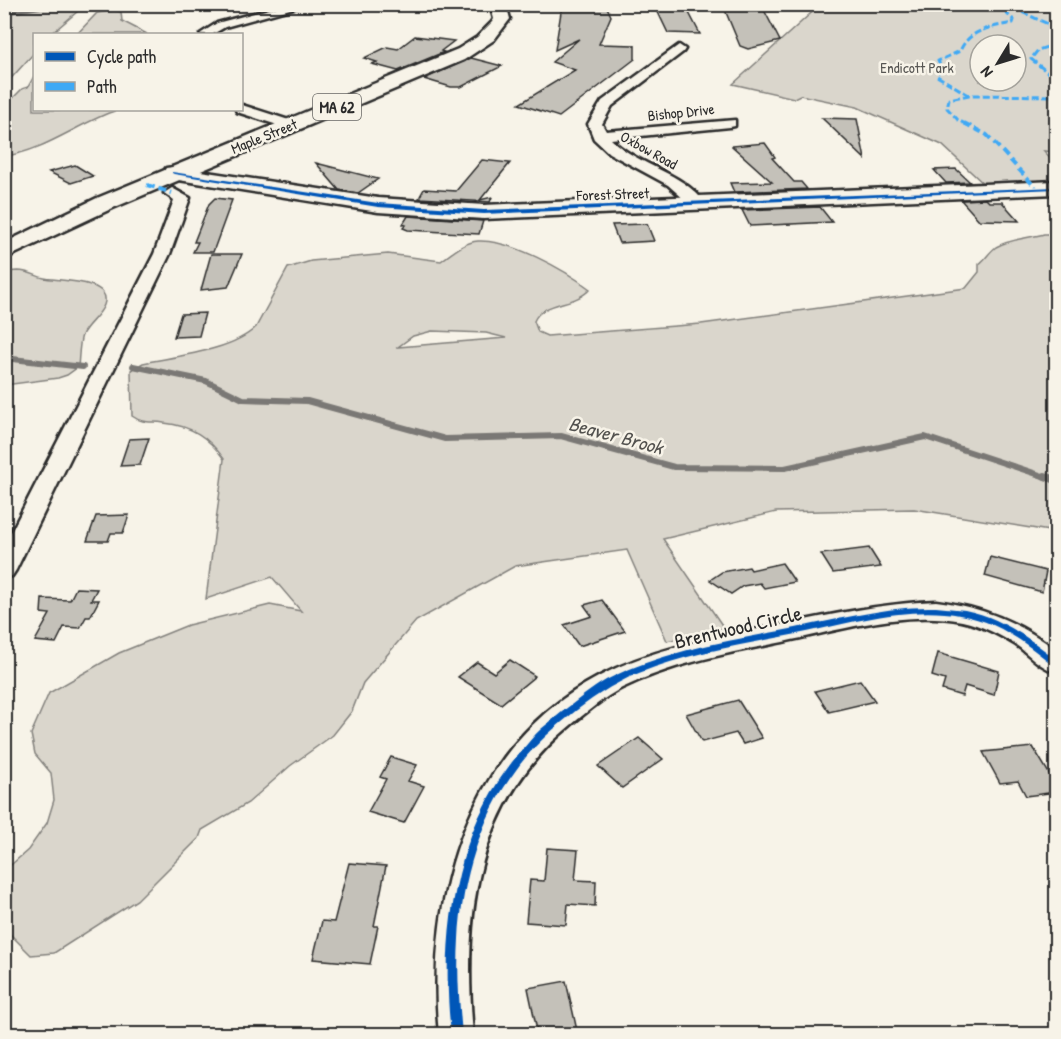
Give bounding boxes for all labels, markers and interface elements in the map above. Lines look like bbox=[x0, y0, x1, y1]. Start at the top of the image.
legend bbox=[33, 33, 243, 111]
north arrow bbox=[968, 33, 1028, 93]
text: Cycle path bbox=[87, 44, 157, 69]
park label: Endicott Park bbox=[880, 57, 954, 78]
text: N bbox=[975, 62, 997, 82]
text: Path bbox=[87, 74, 117, 99]
road number: MA 62 bbox=[313, 94, 361, 120]
street label: Bishop Drive bbox=[646, 98, 716, 126]
street label: Maple Street bbox=[228, 113, 301, 159]
street label: Oxbow Road bbox=[617, 126, 681, 174]
street label: Forest Street bbox=[575, 182, 651, 206]
water label: Beaver Brook bbox=[566, 409, 668, 461]
street label: Brentwood Circle bbox=[671, 598, 805, 656]

